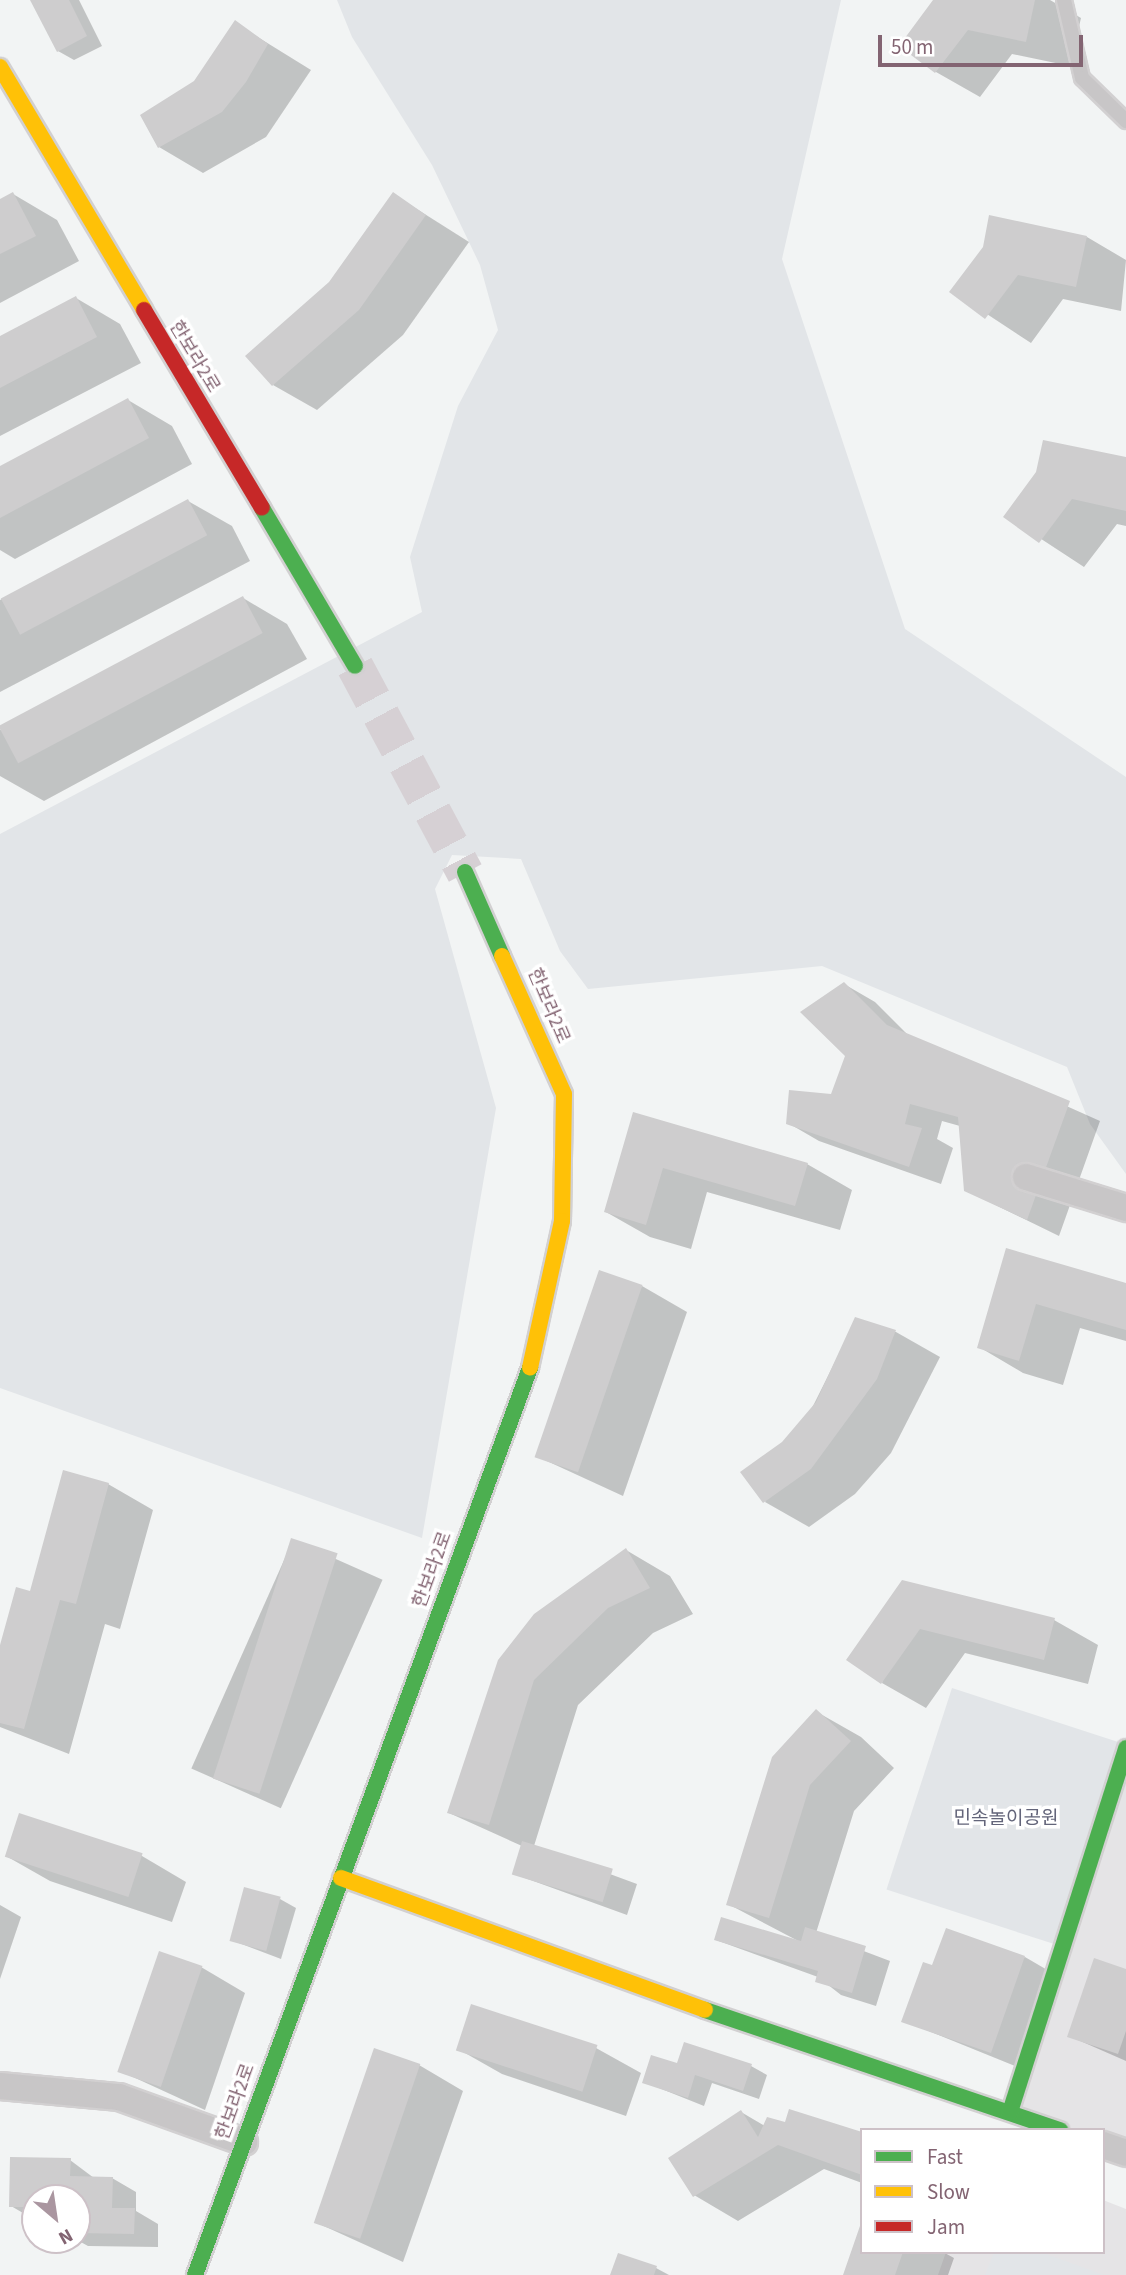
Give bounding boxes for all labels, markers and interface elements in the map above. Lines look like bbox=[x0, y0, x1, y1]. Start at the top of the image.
scale bar bbox=[881, 21, 1086, 65]
text: 50 m bbox=[891, 32, 933, 62]
street label: 한보라2로 bbox=[164, 317, 224, 397]
street label: 한보라2로 bbox=[522, 965, 574, 1047]
street label: 한보라2로 bbox=[409, 1529, 457, 1611]
park label: 민속놀이공원 bbox=[954, 1808, 1058, 1830]
street label: 한보라2로 bbox=[212, 2061, 260, 2143]
legend bbox=[860, 2128, 1105, 2254]
text: Fast bbox=[927, 2142, 963, 2172]
text: Slow bbox=[927, 2177, 970, 2207]
north arrow bbox=[21, 2184, 91, 2254]
text: Jam bbox=[927, 2212, 965, 2242]
text: N bbox=[53, 2221, 78, 2251]

